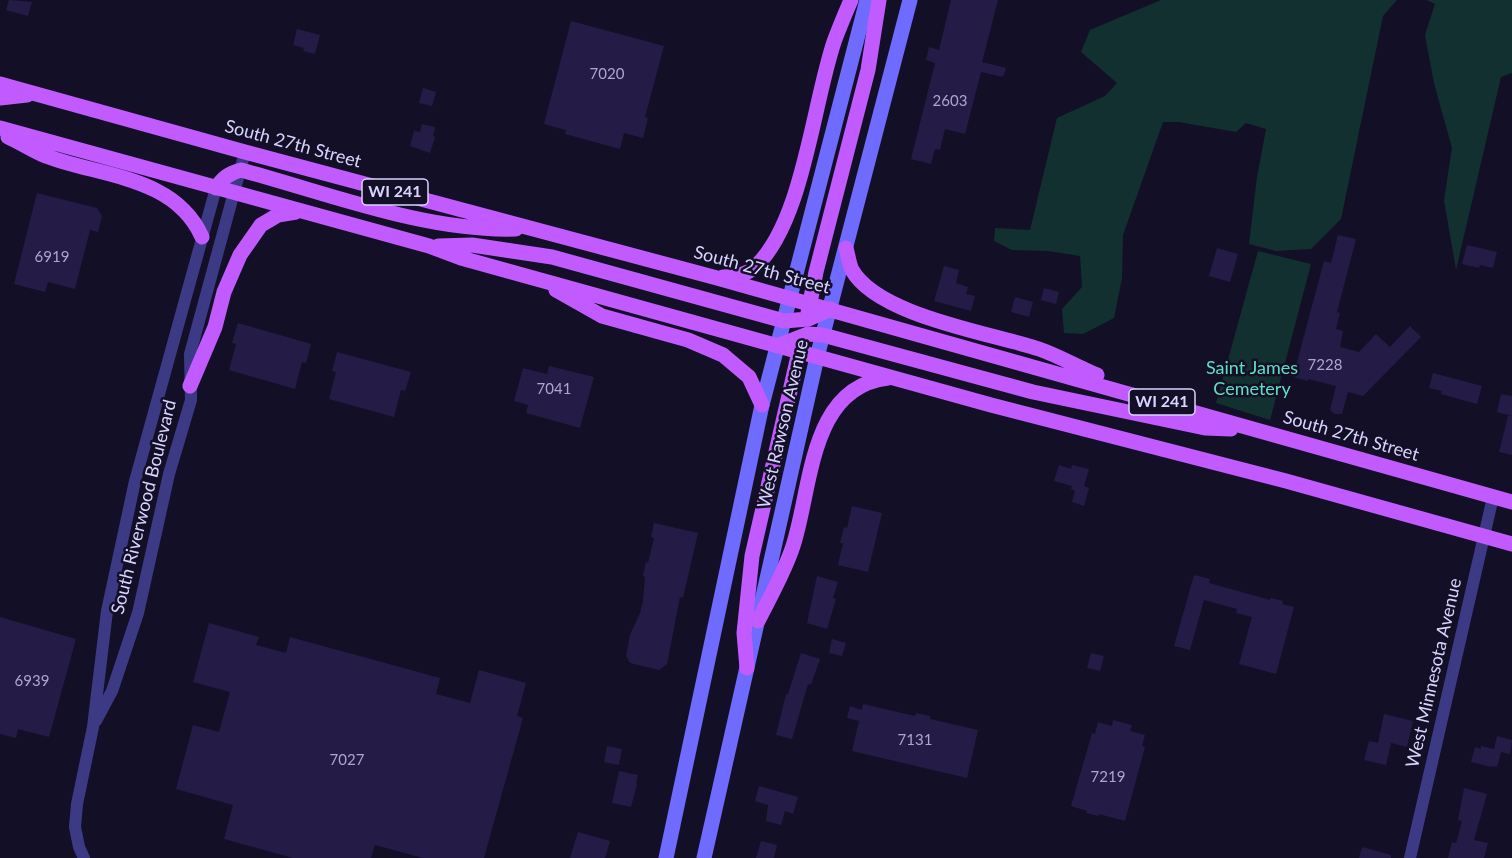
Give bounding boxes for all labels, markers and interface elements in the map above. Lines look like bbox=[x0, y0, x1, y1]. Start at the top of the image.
house number: 7020 bbox=[590, 65, 624, 83]
house number: 2603 bbox=[933, 92, 967, 110]
street label: South 27th Street bbox=[222, 115, 364, 173]
road number: WI 241 bbox=[362, 179, 428, 205]
street label: South 27th Street bbox=[691, 241, 833, 299]
house number: 6919 bbox=[35, 248, 69, 266]
street label: West Rawson Avenue bbox=[753, 338, 813, 510]
house number: 7228 bbox=[1308, 356, 1342, 374]
park label: Saint James Cemetery bbox=[1206, 357, 1298, 400]
house number: 7041 bbox=[537, 380, 571, 398]
road number: WI 241 bbox=[1129, 389, 1195, 415]
street label: South Riverwood Boulevard bbox=[107, 397, 181, 617]
street label: South 27th Street bbox=[1281, 406, 1421, 466]
street label: West Minnesota Avenue bbox=[1402, 576, 1466, 770]
house number: 6939 bbox=[15, 672, 49, 690]
house number: 7131 bbox=[898, 731, 932, 749]
house number: 7027 bbox=[330, 751, 364, 769]
house number: 7219 bbox=[1091, 768, 1125, 786]

